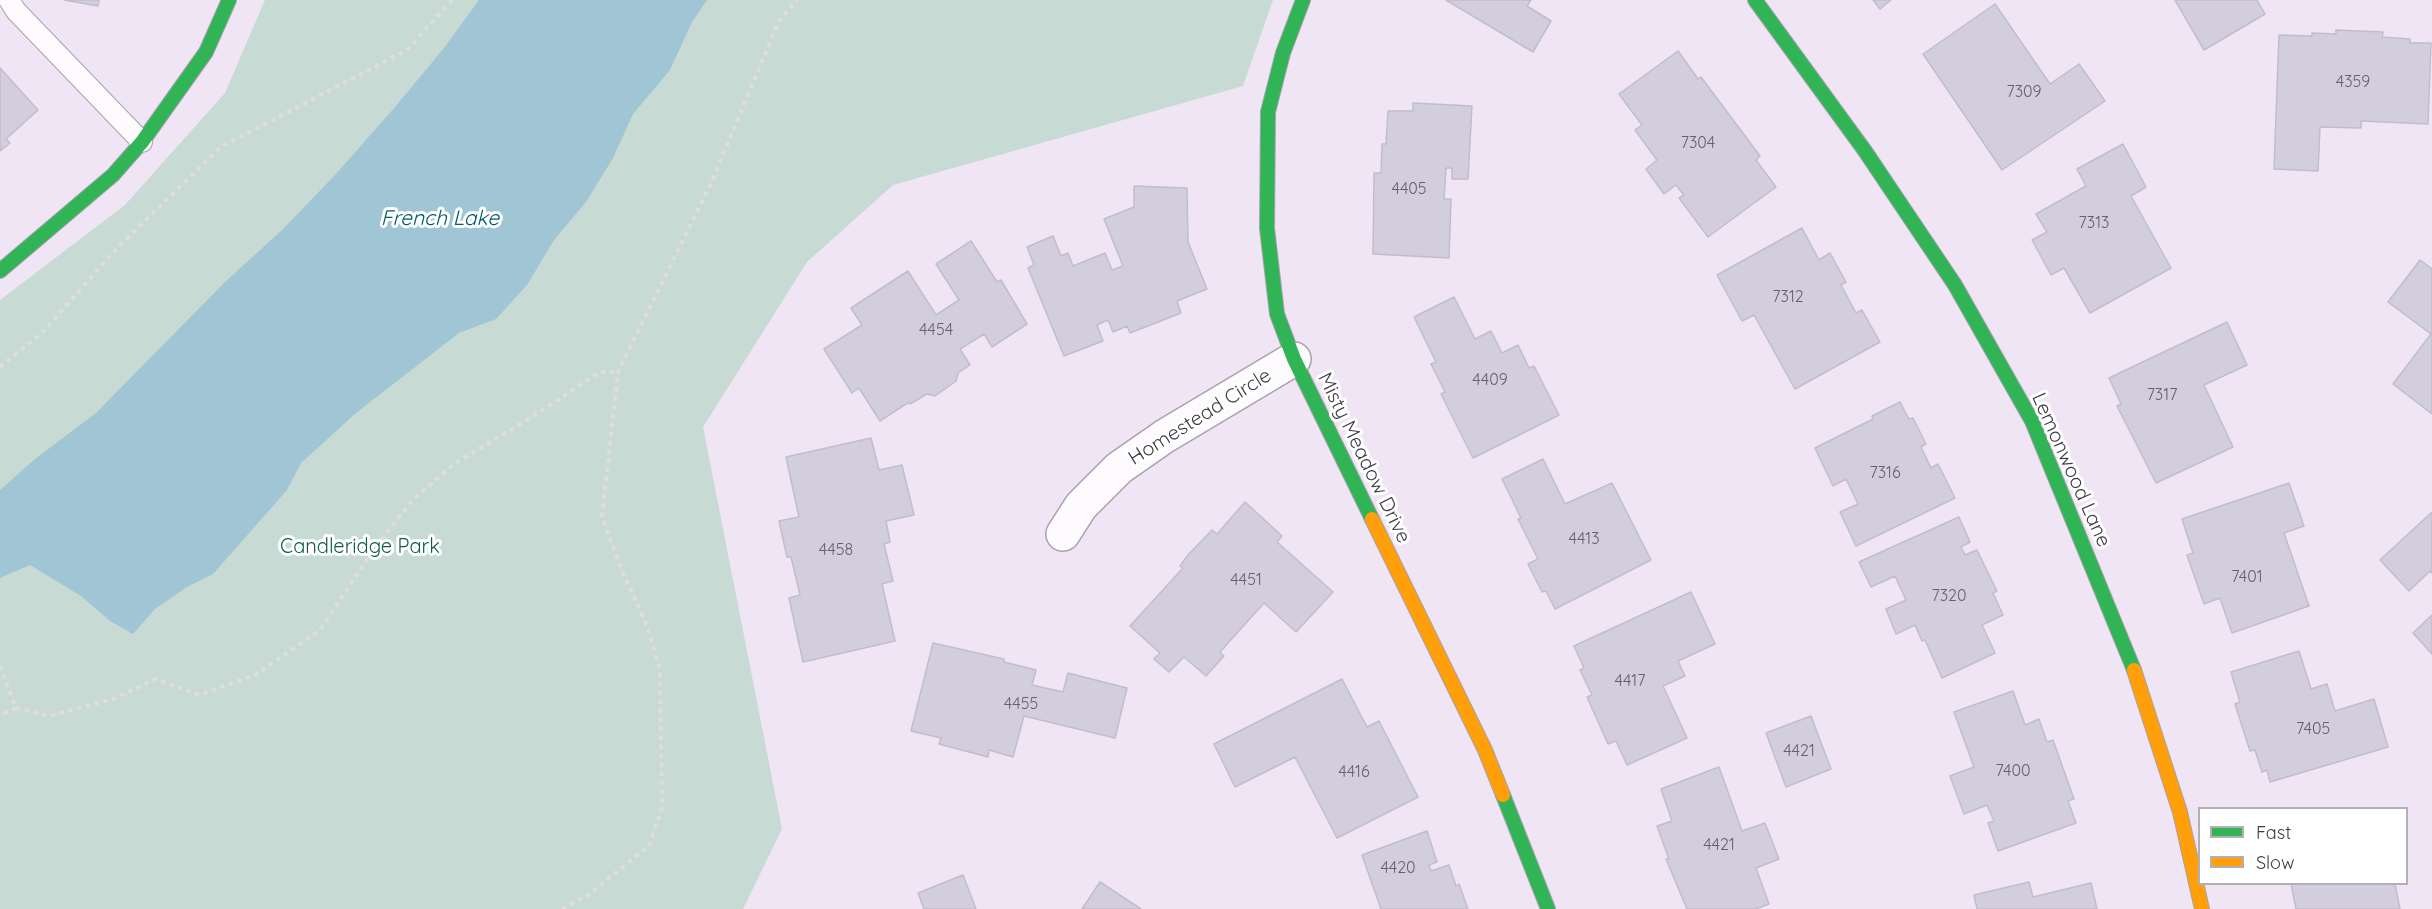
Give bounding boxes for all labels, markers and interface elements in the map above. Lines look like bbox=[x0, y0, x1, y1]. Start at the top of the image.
house number: 4359 bbox=[2336, 72, 2370, 92]
house number: 7309 bbox=[2006, 82, 2042, 102]
house number: 7304 bbox=[1681, 133, 1715, 153]
house number: 4405 bbox=[1391, 179, 1427, 199]
water label: French Lake bbox=[381, 206, 499, 232]
house number: 7313 bbox=[2079, 213, 2109, 233]
house number: 7312 bbox=[1772, 287, 1804, 307]
house number: 4454 bbox=[919, 320, 953, 340]
street label: Homestead Circle bbox=[1124, 363, 1276, 471]
street label: Misty Meadow Drive bbox=[1312, 369, 1416, 547]
house number: 4409 bbox=[1472, 370, 1508, 390]
house number: 7317 bbox=[2147, 385, 2177, 405]
street label: Lemonwood Lane bbox=[2026, 389, 2116, 551]
house number: 7316 bbox=[1869, 463, 1901, 483]
house number: 4413 bbox=[1568, 529, 1600, 549]
park label: Candleridge Park bbox=[280, 535, 440, 559]
house number: 4458 bbox=[819, 540, 853, 560]
house number: 7401 bbox=[2231, 567, 2263, 587]
house number: 4451 bbox=[1230, 570, 1262, 590]
house number: 7320 bbox=[1932, 586, 1966, 606]
house number: 4417 bbox=[1615, 671, 1645, 691]
house number: 4455 bbox=[1004, 694, 1038, 714]
house number: 7405 bbox=[2296, 719, 2330, 739]
house number: 4421 bbox=[1783, 741, 1815, 761]
house number: 7400 bbox=[1995, 761, 2031, 781]
house number: 4416 bbox=[1338, 762, 1370, 782]
legend bbox=[2198, 807, 2408, 885]
text: Fast bbox=[2256, 821, 2291, 844]
house number: 4421 bbox=[1703, 835, 1735, 855]
text: Slow bbox=[2256, 851, 2294, 874]
house number: 4420 bbox=[1380, 858, 1416, 878]

